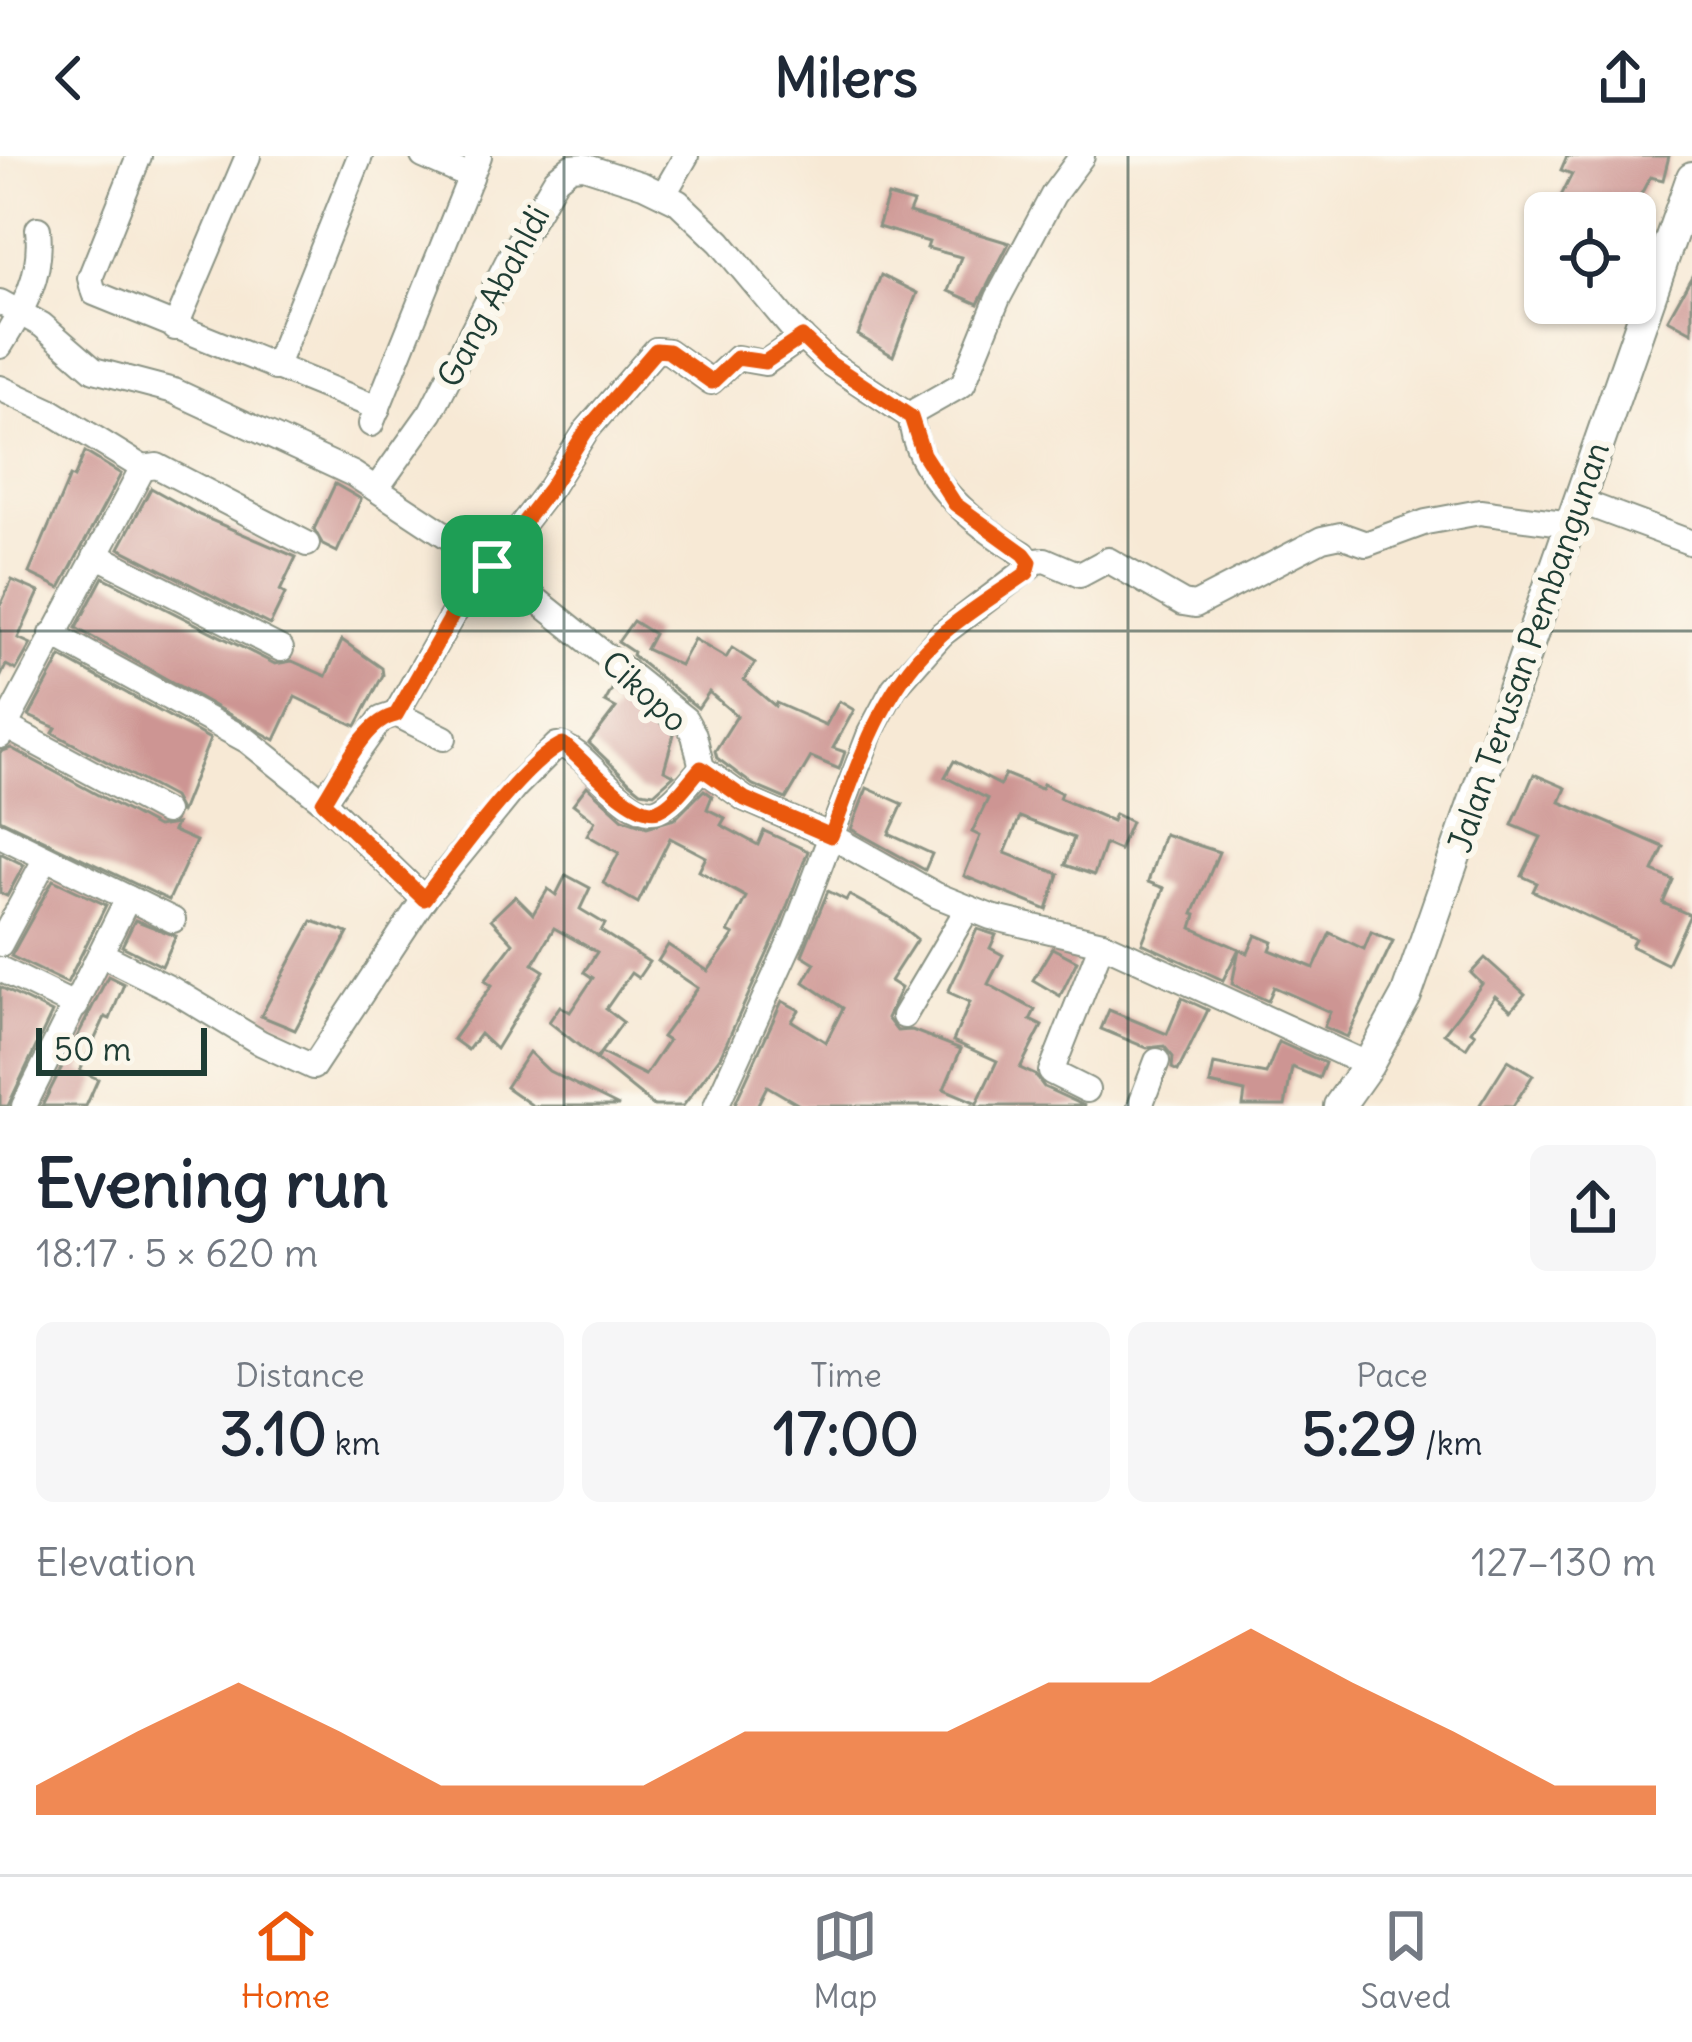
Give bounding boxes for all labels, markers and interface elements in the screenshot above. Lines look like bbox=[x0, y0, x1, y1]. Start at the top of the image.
text: Milers bbox=[774, 44, 918, 112]
icon: back bbox=[36, 45, 102, 111]
icon: share bbox=[1590, 45, 1656, 111]
map controls bbox=[1524, 192, 1656, 324]
button: locate bbox=[1524, 192, 1656, 324]
street label: Gang Abahldi bbox=[428, 198, 558, 394]
street label: Jalan Terusan Pembangunan bbox=[1438, 436, 1618, 858]
pin bbox=[441, 515, 543, 617]
icon: arrive bbox=[459, 533, 525, 599]
street label: Cikopo bbox=[593, 641, 697, 741]
scale bar bbox=[36, 1022, 207, 1075]
text: 50 m bbox=[54, 1028, 131, 1070]
text: Evening run bbox=[36, 1142, 389, 1225]
button: share bbox=[1530, 1145, 1656, 1271]
text: 18:17 · 5 × 620 m bbox=[36, 1229, 318, 1278]
text: Distance bbox=[236, 1354, 364, 1396]
text: Time bbox=[810, 1354, 882, 1396]
text: Pace bbox=[1356, 1354, 1428, 1396]
text: 3.10 bbox=[219, 1396, 327, 1471]
text: 17:00 bbox=[773, 1396, 919, 1471]
text: 5:29 bbox=[1301, 1396, 1417, 1471]
text: km bbox=[327, 1422, 381, 1464]
text: /km bbox=[1417, 1422, 1483, 1464]
text: Elevation bbox=[36, 1538, 196, 1587]
text: 127–130 m bbox=[1471, 1538, 1656, 1587]
tab: Home bbox=[241, 1903, 330, 2017]
tab: Map bbox=[812, 1903, 878, 2017]
tab: Saved bbox=[1360, 1903, 1451, 2017]

